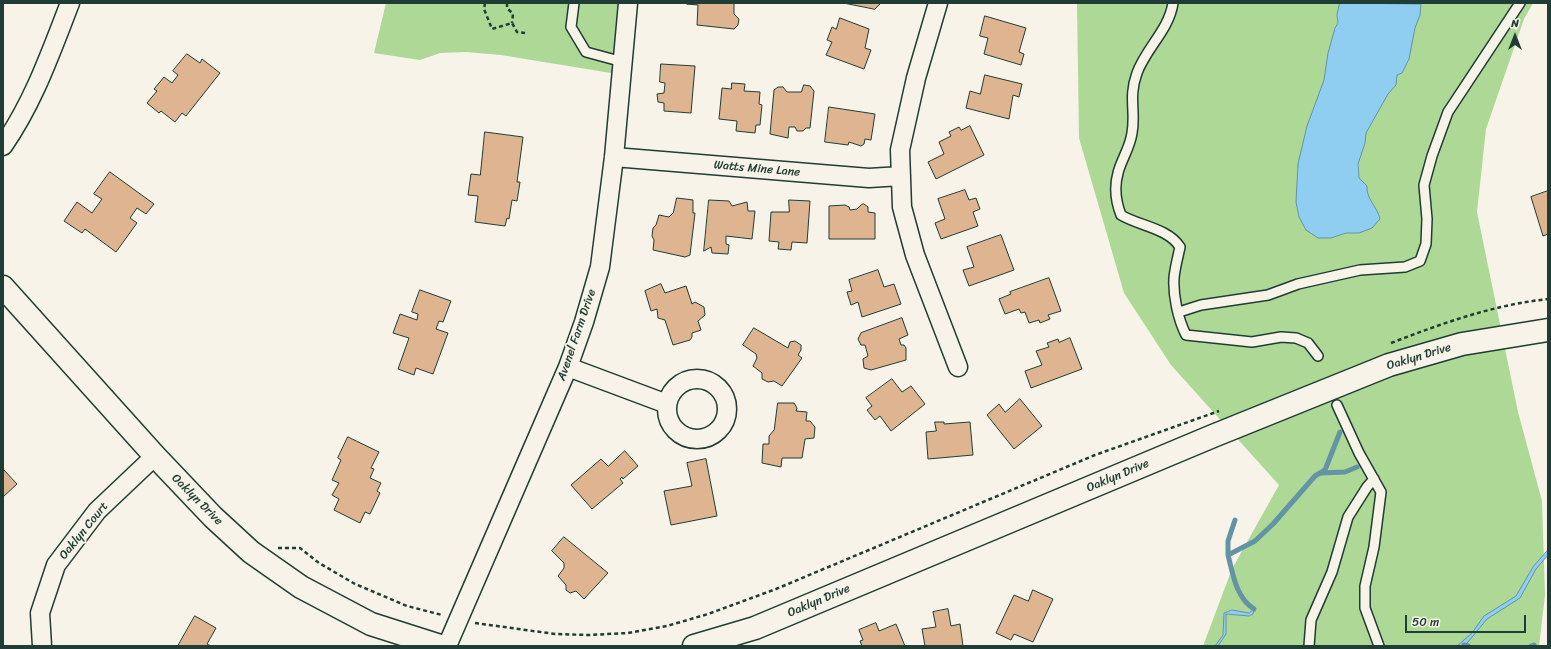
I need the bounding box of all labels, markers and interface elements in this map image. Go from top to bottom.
text: N [1511,14,1519,33]
north arrow [1495,16,1535,56]
street label: Watts Mine Lane [713,158,801,180]
street label: Avenel Farm Drive [555,287,599,383]
street label: Oaklyn Drive [1385,340,1453,374]
street label: Oaklyn Drive [1085,456,1151,496]
street label: Oaklyn Drive [168,471,226,529]
street label: Oaklyn Court [57,499,111,563]
street label: Oaklyn Drive [786,581,852,621]
scale bar [1407,607,1528,633]
text: 50 m [1412,611,1439,633]

